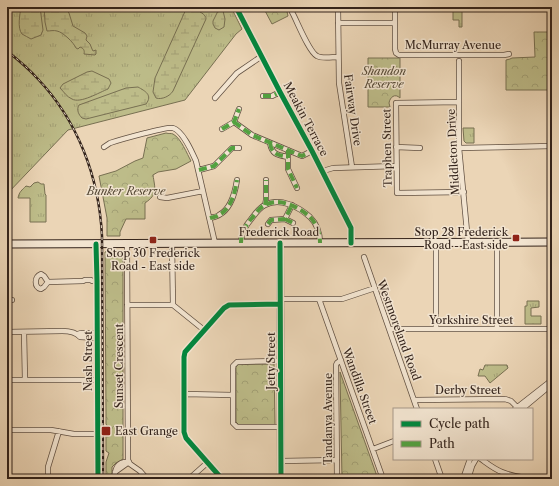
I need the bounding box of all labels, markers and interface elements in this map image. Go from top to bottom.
street label: McMurray Avenue [405,38,501,52]
park label: Shandon Reserve [361,64,406,91]
street label: Fairway Drive [341,73,365,147]
street label: Meakin Terrace [280,79,332,159]
street label: Traphen Street [379,108,395,188]
street label: Middleton Drive [444,109,462,195]
park label: Bunker Reserve [86,184,166,198]
street label: Frederick Road [239,225,320,239]
place label: Stop 28 Frederick Road - East side [415,225,509,252]
marker: Stop 28 Frederick Road - East side [511,233,521,243]
marker: Stop 30 Frederick Road - East side [148,235,158,245]
place label: Stop 30 Frederick Road - East side [106,246,200,273]
street label: Westmoreland Road [374,277,424,383]
street label: Yorkshire Street [428,313,513,327]
street label: Sunset Crescent [112,324,126,408]
street label: Nash Street [81,331,95,391]
street label: Jetty Street [264,332,278,392]
street label: Wandilla Street [339,345,380,426]
street label: Tandanya Avenue [321,373,335,465]
street label: Derby Street [435,383,501,397]
legend [393,408,533,460]
text: Cycle path [429,416,490,431]
place label: East Grange [115,424,178,438]
marker: East Grange [100,425,112,437]
text: Path [429,436,455,451]

